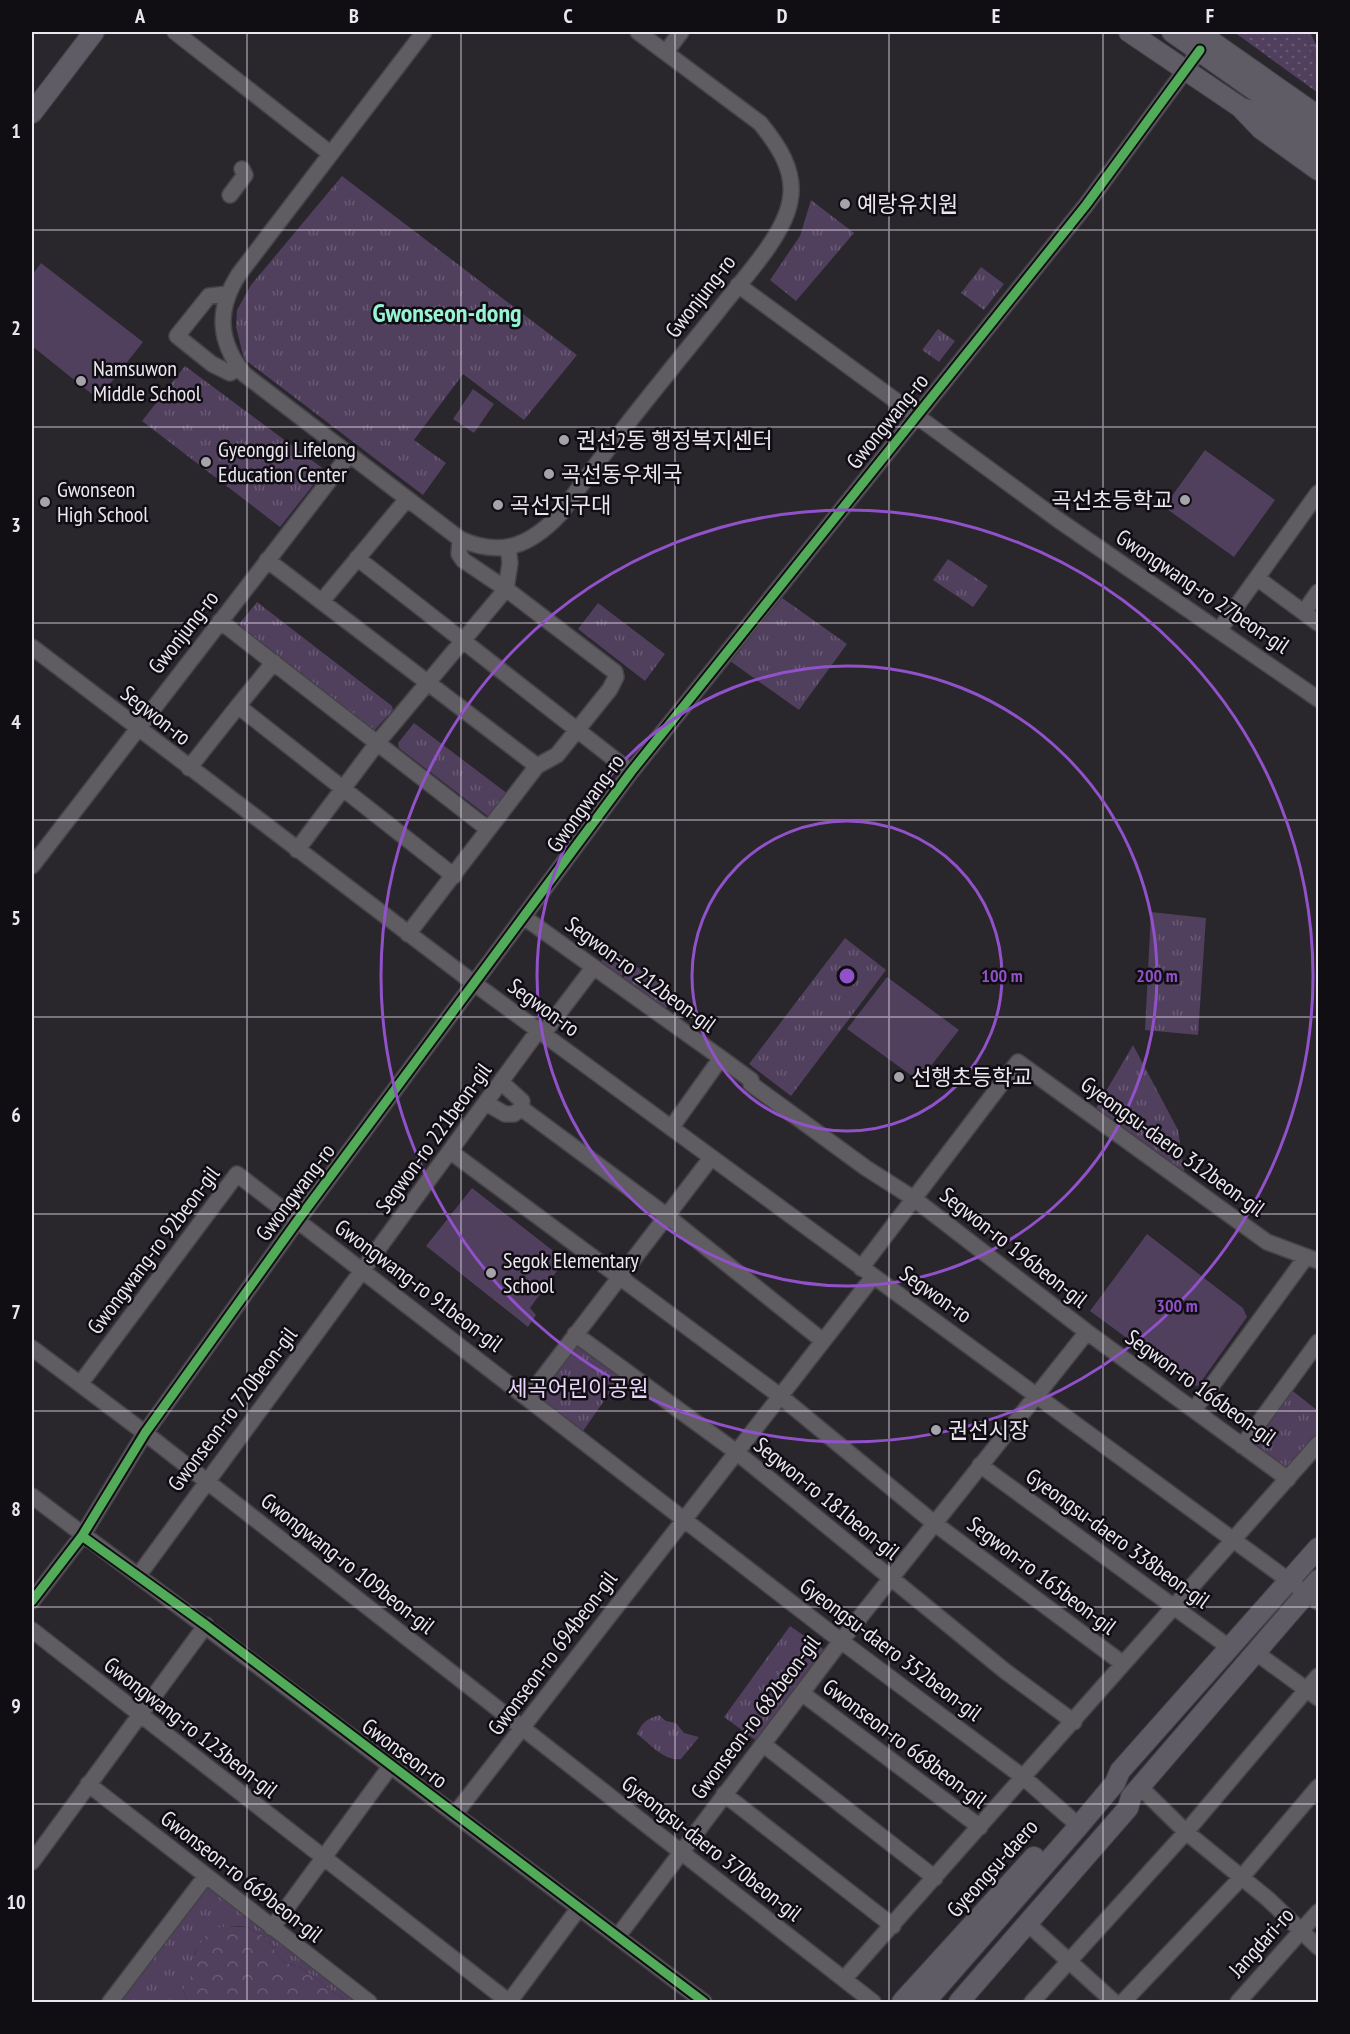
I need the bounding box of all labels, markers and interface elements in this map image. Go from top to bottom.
text: A [134,3,146,29]
text: B [349,3,359,29]
text: C [563,3,573,29]
text: D [777,3,788,29]
text: E [992,3,1000,29]
text: F [1206,3,1214,29]
text: 1 [11,118,21,144]
place label: 예랑유치원 [857,190,958,218]
marker: 예랑유치원 [838,197,852,211]
street label: Gwonjung-ro [659,249,741,343]
district label: Gwonseon-dong [372,296,522,329]
text: 2 [11,315,21,341]
place label: Namsuwon Middle School [93,354,202,407]
street label: Gwongwang-ro [840,367,934,475]
marker: Namsuwon Middle School [74,374,88,388]
place label: 권선2동 행정복지센터 [576,426,773,454]
marker: 권선2동 행정복지센터 [557,433,571,447]
place label: Gyeonggi Lifelong Education Center [218,435,356,488]
marker: Gyeonggi Lifelong Education Center [199,455,213,469]
place label: 곡선동우체국 [561,460,682,488]
marker: 곡선동우체국 [542,467,556,481]
place label: Gwonseon High School [57,475,149,528]
place label: 곡선초등학교 [1052,486,1173,514]
place label: 곡선지구대 [510,491,611,519]
marker: 곡선초등학교 [1178,493,1192,507]
marker: Gwonseon High School [38,495,52,509]
marker: 곡선지구대 [491,498,505,512]
text: 3 [11,512,21,538]
street label: Gwongwang-ro 27beon-gil [1111,523,1296,660]
street label: Gwonjung-ro [142,585,224,679]
street label: Segwon-ro [115,679,197,751]
text: 4 [11,709,21,735]
street label: Gwongwang-ro [540,748,630,858]
text: 5 [11,905,21,931]
street label: Segwon-ro 212beon-gil [560,910,723,1039]
text: 100 m [981,964,1023,987]
text: 200 m [1136,964,1178,987]
centre of rings [837,966,857,986]
street label: Segwon-ro [503,972,585,1042]
street label: Segwon-ro 221beon-gil [369,1056,498,1219]
place label: 선행초등학교 [911,1063,1032,1091]
marker: 선행초등학교 [892,1070,906,1084]
street label: Gyeongsu-daero 312beon-gil [1075,1070,1271,1223]
text: 6 [11,1102,21,1128]
street label: Gwongwang-ro [249,1138,341,1246]
street label: Gwongwang-ro 92beon-gil [81,1160,226,1340]
street label: Segwon-ro 196beon-gil [935,1181,1093,1313]
street label: Gwongwang-ro 91beon-gil [329,1213,509,1358]
place label: Segok Elementary School [503,1246,640,1299]
street label: Segwon-ro [895,1260,977,1328]
marker: Segok Elementary School [484,1266,498,1280]
text: 300 m [1156,1294,1198,1317]
text: 7 [11,1299,21,1325]
street label: Gwonseon-ro 720beon-gil [161,1321,303,1496]
street label: Segwon-ro 166beon-gil [1120,1323,1283,1452]
park label: 세곡어린이공원 [507,1374,649,1402]
place label: 권선시장 [948,1416,1029,1444]
marker: 권선시장 [929,1423,943,1437]
street label: Segwon-ro 181beon-gil [748,1431,906,1566]
street label: Gyeongsu-daero 338beon-gil [1020,1462,1216,1615]
street label: Gwongwang-ro 109beon-gil [255,1486,441,1640]
text: 8 [11,1496,21,1522]
street label: Segwon-ro 165beon-gil [962,1510,1123,1641]
street label: Gwonseon-ro 694beon-gil [481,1565,623,1740]
street label: Gyeongsu-daero 352beon-gil [794,1571,988,1727]
street label: Gwonseon-ro 682beon-gil [684,1629,826,1804]
street label: Gwongwang-ro 123beon-gil [98,1650,284,1804]
street label: Gwonseon-ro 668beon-gil [818,1672,993,1814]
text: 9 [11,1693,21,1719]
street label: Gwonseon-ro [357,1712,453,1794]
street label: Gyeongsu-daero 370beon-gil [616,1769,808,1928]
street label: Gwonseon-ro 669beon-gil [155,1804,329,1949]
street label: Gyeongsu-daero [940,1813,1044,1923]
text: 10 [6,1889,26,1915]
street label: Jangdari-ro [1222,1901,1300,1983]

